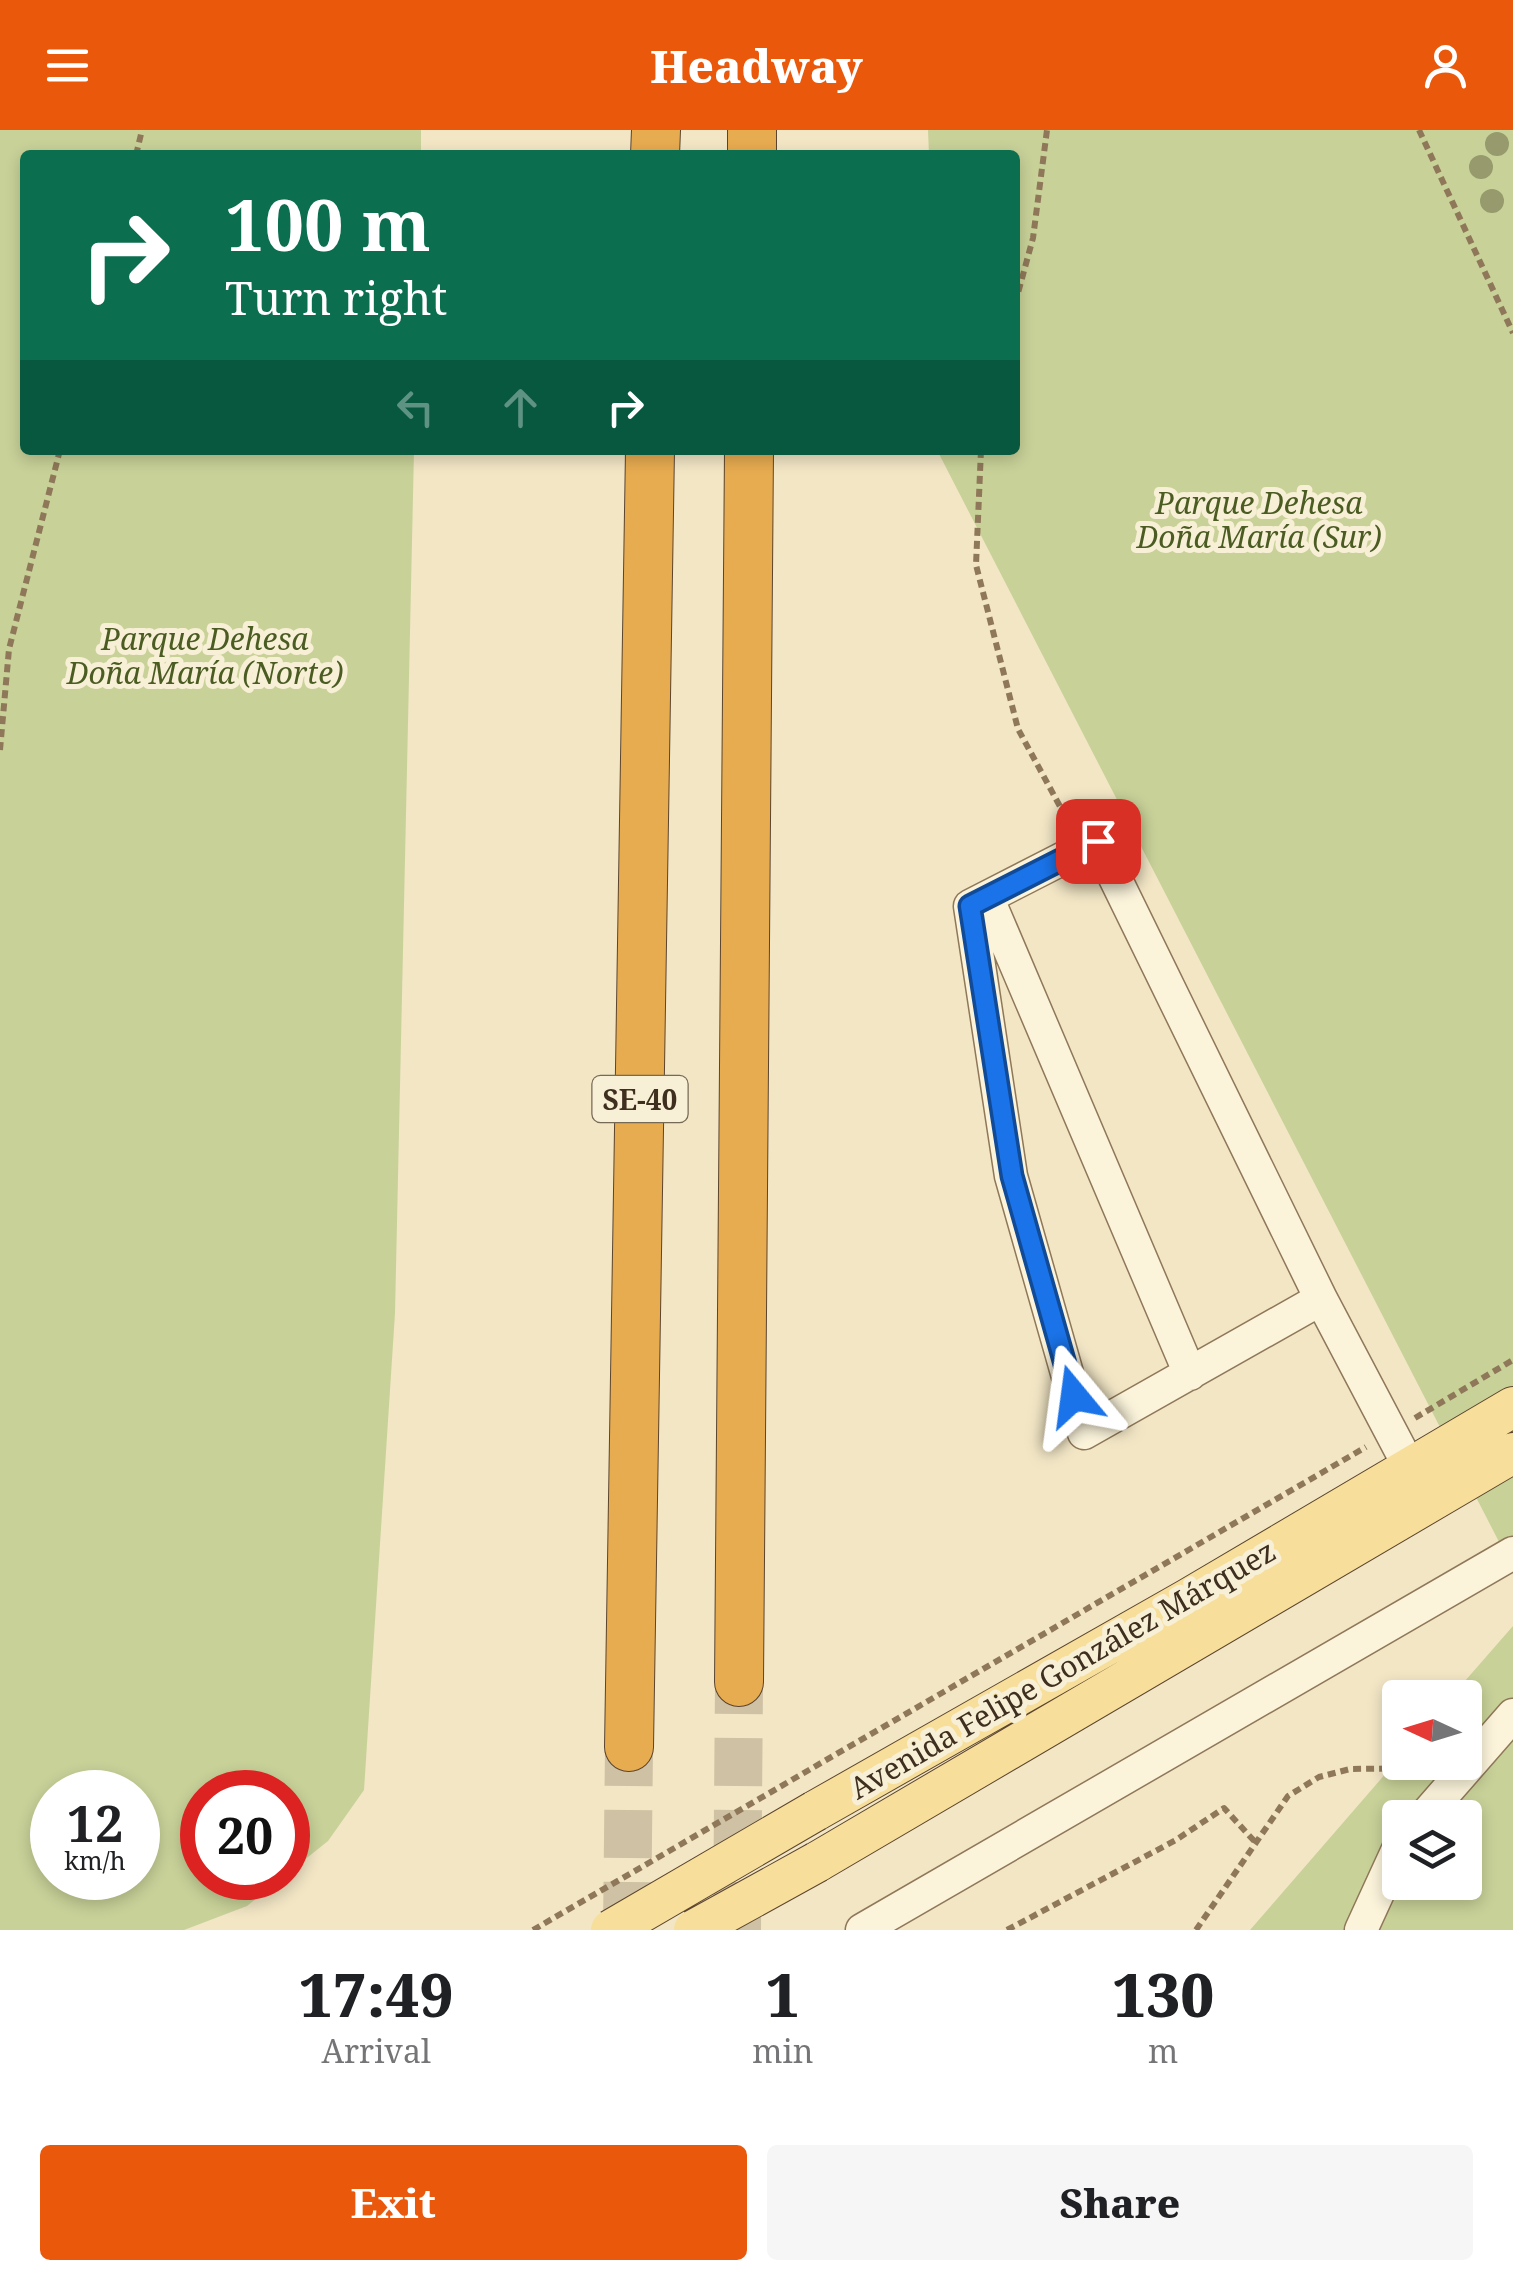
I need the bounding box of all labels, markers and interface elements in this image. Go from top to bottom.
text: Headway [650,35,863,96]
icon: menu [40,38,95,93]
icon: person [1418,38,1473,93]
text: 100 m [225,176,431,272]
icon: right [60,190,190,320]
text: Turn right [225,267,447,328]
icon: left [388,380,443,435]
icon: ahead [493,380,548,435]
icon: right [598,380,653,435]
park label: Parque Dehesa Doña María (Sur) [1135,482,1382,557]
park label: Parque Dehesa Doña María (Norte) [66,618,343,693]
pin [1056,799,1141,884]
icon: arrive [1071,814,1126,869]
road number: SE-40 [592,1076,688,1122]
position arrow [1022,1344,1126,1448]
street label: Avenida Felipe González Márquez [842,1530,1282,1808]
north arrow [1382,1680,1482,1780]
map controls [1382,1680,1482,1900]
speed limit sign: 20 [180,1770,310,1900]
text: 12 [67,1789,123,1857]
button: layers [1382,1800,1482,1900]
text: km/h [64,1843,126,1877]
text: 17:49 [299,1953,454,2035]
text: 1 [766,1953,800,2035]
text: 130 [1112,1953,1214,2035]
text: Arrival [321,2029,431,2072]
text: min [752,2029,813,2072]
text: m [1148,2029,1178,2072]
button: Exit [40,2145,747,2260]
button: Share [767,2145,1473,2260]

